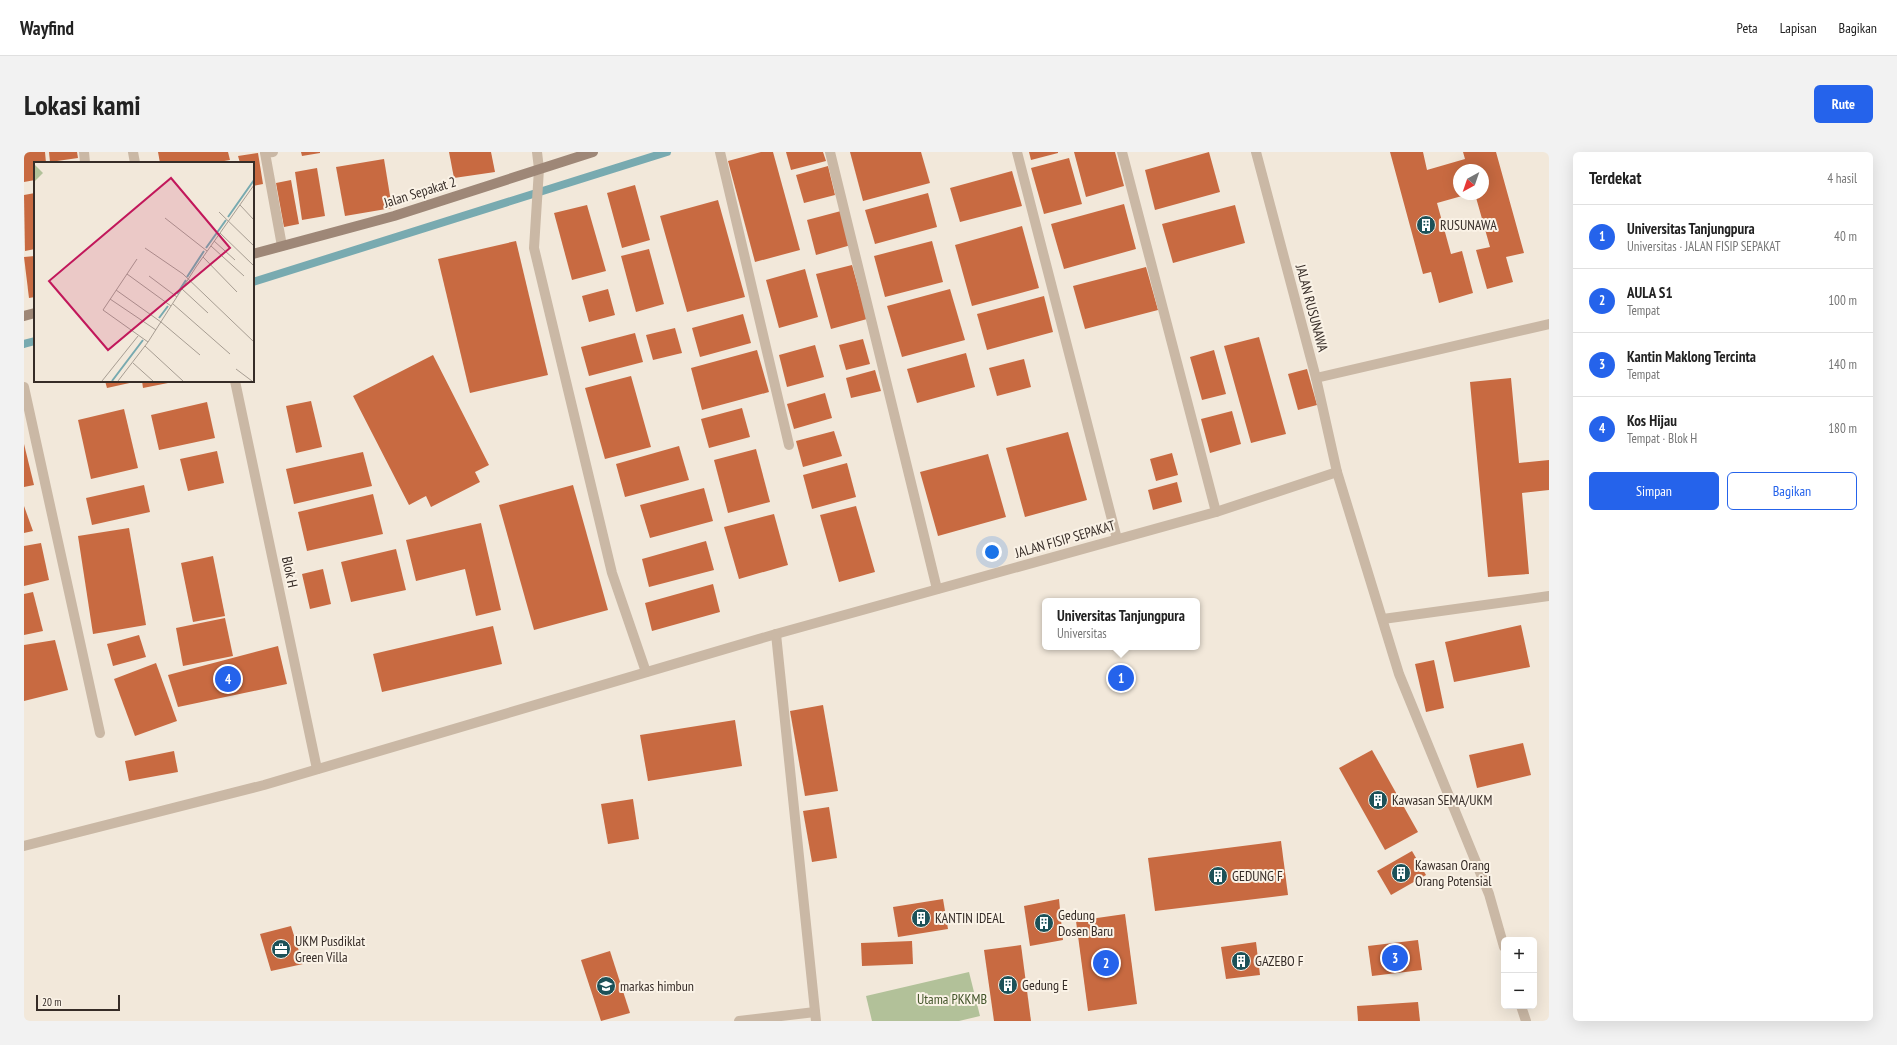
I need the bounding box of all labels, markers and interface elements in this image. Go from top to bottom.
text: Wayfind [20,16,74,40]
text: Peta [1737,19,1758,37]
text: Lapisan [1780,19,1817,37]
text: Bagikan [1839,19,1877,37]
button: Rute [1814,85,1873,123]
text: Lokasi kami [24,86,141,123]
inset map [34,162,254,382]
north arrow [1453,164,1489,200]
text: Terdekat [1589,167,1641,189]
text: 4 hasil [1827,170,1857,187]
street label: Jalan Sepakat 2 [381,172,458,212]
building icon: RUSUNAWA [1415,214,1437,236]
place label: RUSUNAWA [1440,216,1497,234]
text: Universitas Tanjungpura [1627,219,1755,238]
text: 1 [1599,228,1605,245]
text: 40 m [1834,228,1857,245]
text: Universitas · JALAN FISIP SEPAKAT [1627,238,1781,255]
street label: JALAN RUSUNAWA [1291,261,1332,354]
text: AULA S1 [1627,283,1673,302]
text: 2 [1599,292,1605,309]
text: 100 m [1828,292,1857,309]
text: Tempat [1627,302,1660,319]
text: Kantin Maklong Tercinta [1627,347,1756,366]
text: 3 [1599,356,1605,373]
text: 140 m [1828,356,1857,373]
text: Tempat [1627,366,1660,383]
text: Kos Hijau [1627,411,1677,430]
text: 4 [1599,420,1605,437]
text: 180 m [1828,420,1857,437]
text: Tempat · Blok H [1627,430,1697,447]
button: Simpan [1589,472,1719,510]
button: Bagikan [1727,472,1857,510]
street label: JALAN FISIP SEPAKAT [1012,516,1118,562]
your location [982,542,1002,562]
street label: Blok H [278,555,302,589]
popup [1042,598,1200,650]
text: Universitas Tanjungpura [1057,606,1185,625]
text: Universitas [1057,625,1107,642]
pin: 1 [1108,663,1134,693]
pin: 4 [215,664,241,694]
building icon: Kawasan SEMA/UKM [1367,789,1389,811]
place label: Kawasan SEMA/UKM [1392,791,1492,809]
place label: Kawasan Orang Orang Potensial [1415,856,1492,890]
building icon: Kawasan Orang Orang Potensial [1390,862,1412,884]
building icon: GEDUNG F [1207,865,1229,887]
place label: GEDUNG F [1232,867,1283,885]
place label: Gedung Dosen Baru [1058,906,1113,940]
building icon: KANTIN IDEAL [910,907,932,929]
place label: KANTIN IDEAL [935,909,1005,927]
building icon: Gedung Dosen Baru [1033,912,1055,934]
place label: UKM Pusdiklat Green Villa [295,932,365,966]
map controls [1501,937,1537,1009]
button: + [1501,937,1537,973]
office icon: UKM Pusdiklat Green Villa [270,938,292,960]
pin: 3 [1382,943,1408,973]
pin: 2 [1093,948,1119,978]
building icon: GAZEBO F [1230,950,1252,972]
place label: GAZEBO F [1255,952,1304,970]
button: − [1501,973,1537,1009]
building icon: Gedung E [997,974,1019,996]
school or university icon: markas himbun [595,975,617,997]
place label: Gedung E [1022,976,1068,994]
place label: markas himbun [620,977,694,995]
park label: Utama PKKMB [917,990,987,1008]
scale bar [36,993,120,1012]
text: 20 m [42,995,61,1009]

